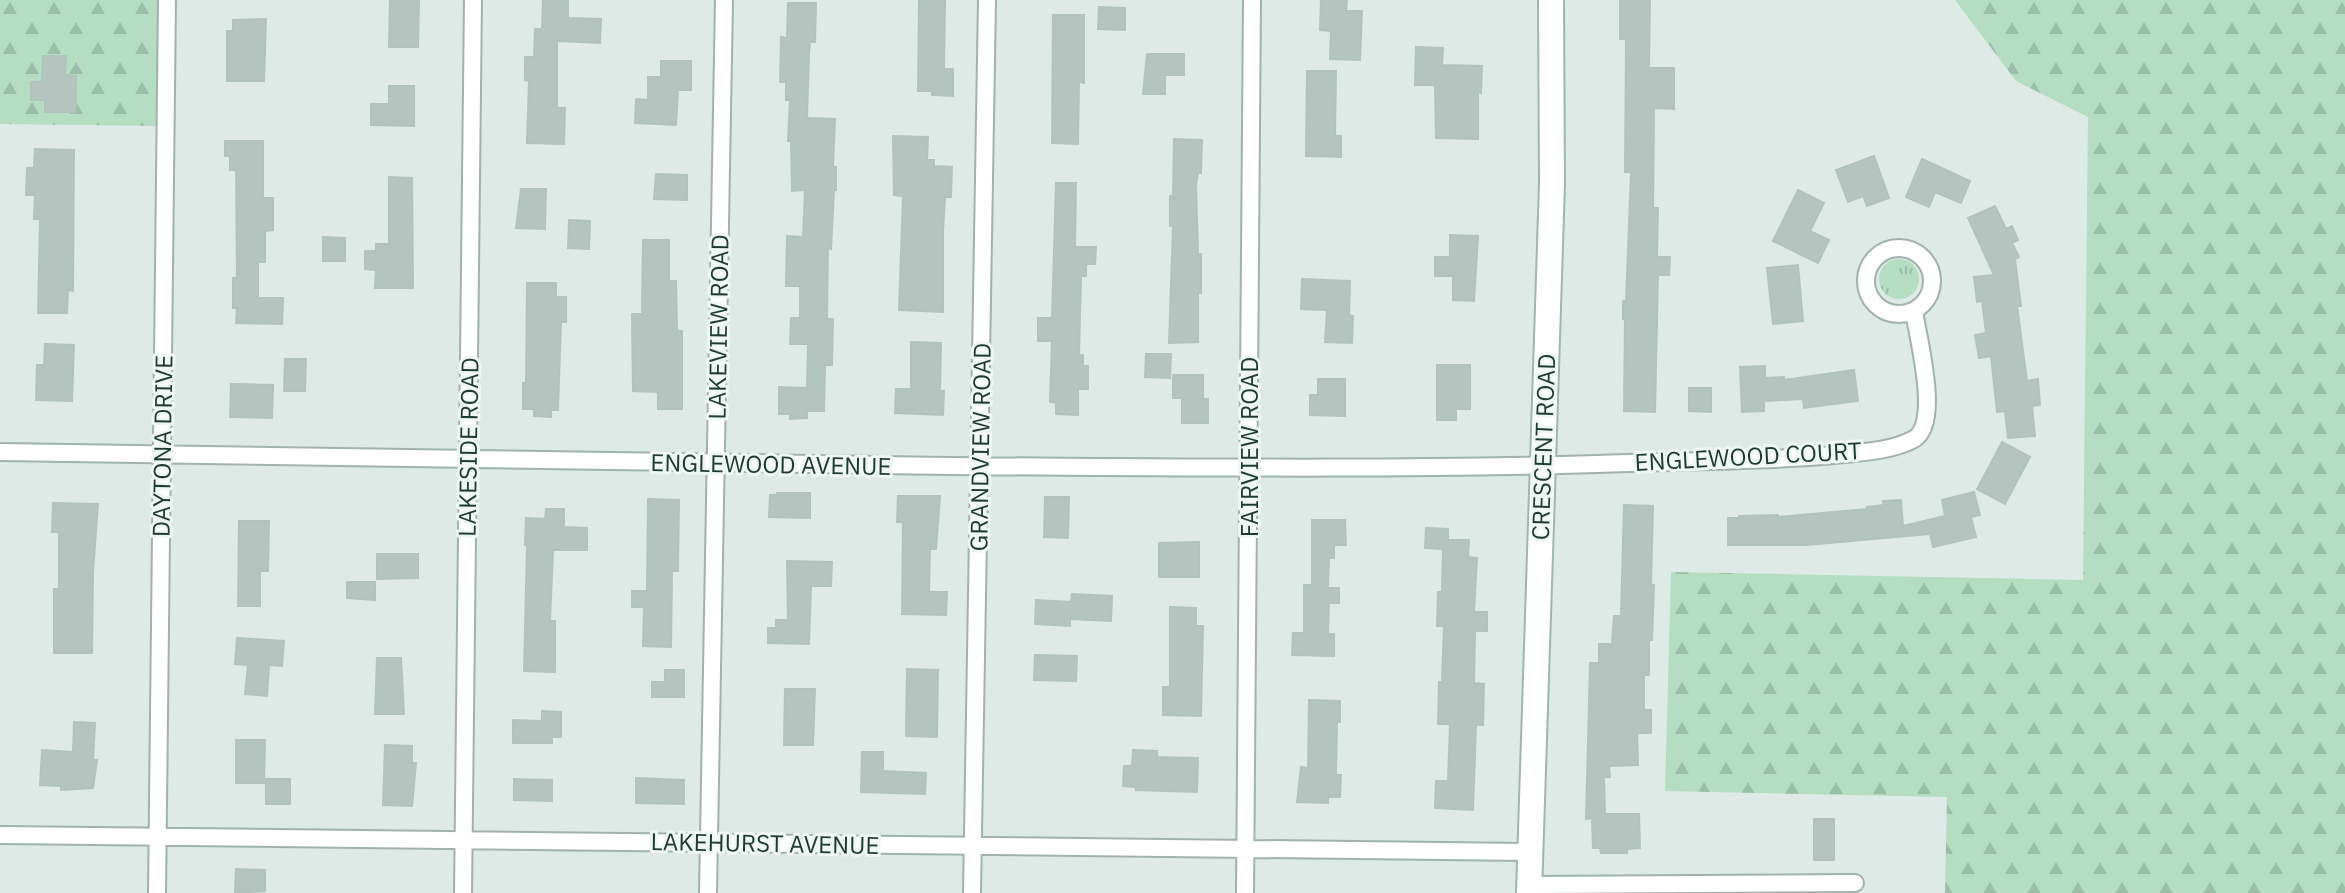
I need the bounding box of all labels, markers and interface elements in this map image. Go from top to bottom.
street label: LAKEVIEW ROAD [700,234,736,420]
street label: GRANDVIEW ROAD [962,342,998,552]
street label: CRESCENT ROAD [1524,353,1562,541]
street label: DAYTONA DRIVE [144,355,180,537]
street label: LAKESIDE ROAD [450,357,486,537]
street label: FAIRVIEW ROAD [1233,357,1265,537]
street label: ENGLEWOOD COURT [1634,434,1863,478]
street label: ENGLEWOOD AVENUE [650,446,892,482]
street label: LAKEHURST AVENUE [650,825,880,861]

